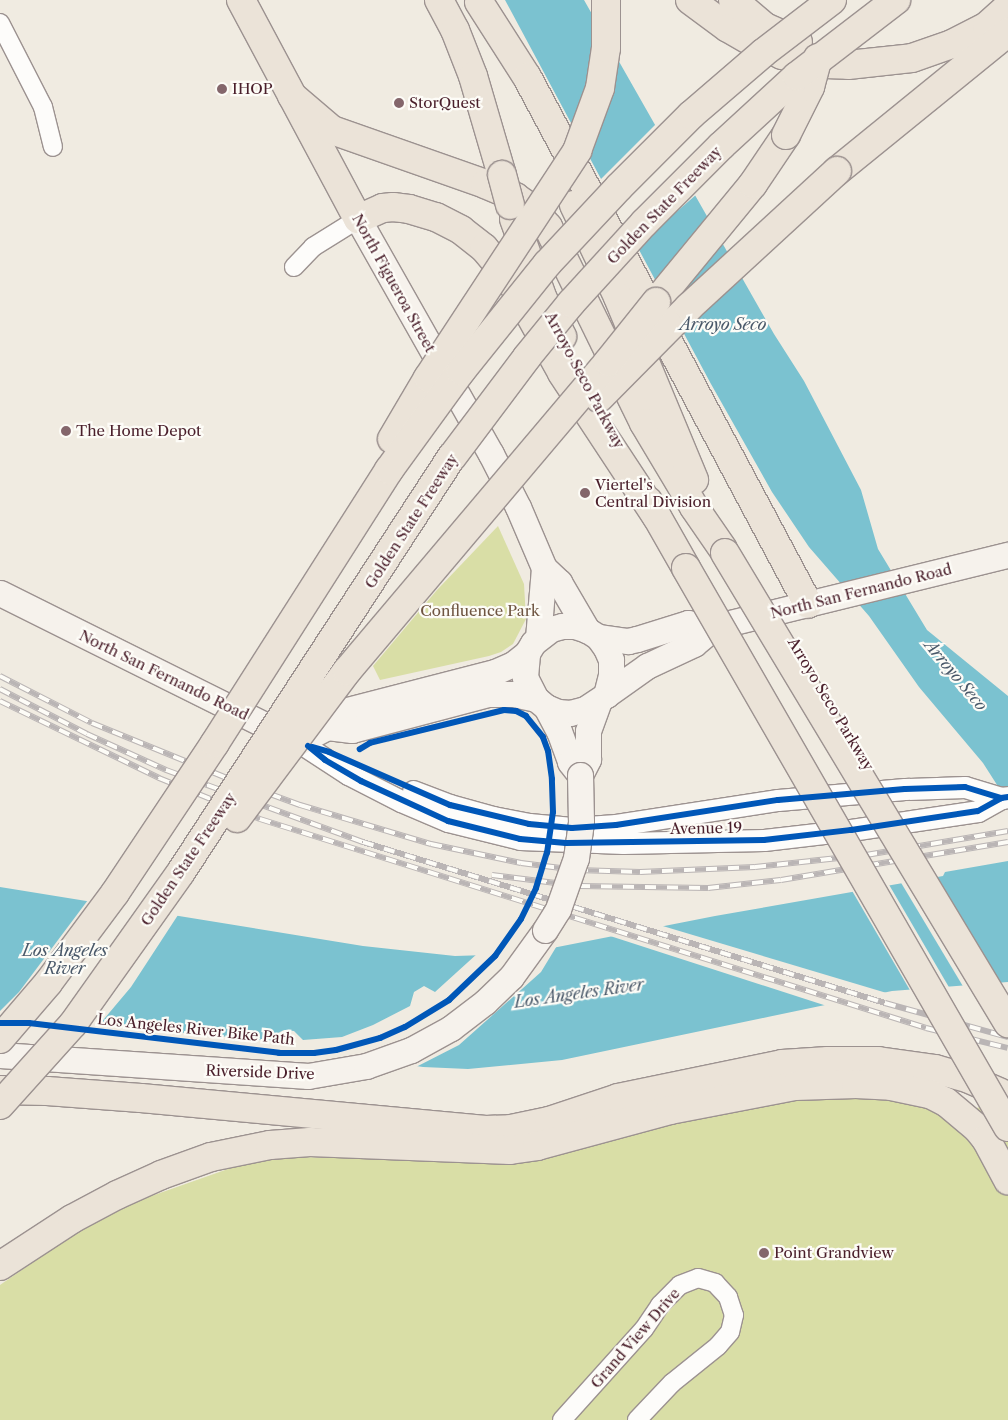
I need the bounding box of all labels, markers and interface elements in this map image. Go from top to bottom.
place label: IHOP [232,80,273,98]
marker: IHOP [216,83,228,95]
place label: StorQuest [409,94,481,112]
marker: StorQuest [393,97,405,109]
street label: Golden State Freeway [603,142,725,268]
street label: North Figueroa Street [348,211,440,355]
street label: Arroyo Seco Parkway [541,309,629,451]
water label: Arroyo Seco [680,314,766,334]
place label: The Home Depot [76,422,201,440]
marker: The Home Depot [60,425,72,437]
street label: Golden State Freeway [361,450,461,592]
place label: Viertel's Central Division [595,475,711,510]
marker: Viertel's Central Division [579,487,591,499]
street label: North San Fernando Road [768,560,954,622]
park label: Confluence Park [420,602,540,620]
street label: North San Fernando Road [76,626,252,724]
street label: Arroyo Seco Parkway [784,634,878,774]
water label: Arroyo Seco [921,636,991,714]
street label: Golden State Freeway [137,789,239,929]
street label: Avenue 19 [670,818,742,838]
water label: Los Angeles River [22,940,108,978]
water label: Los Angeles River [513,974,645,1012]
street label: Los Angeles River Bike Path [96,1010,296,1048]
street label: Riverside Drive [205,1061,315,1083]
place label: Point Grandview [774,1244,894,1262]
marker: Point Grandview [758,1247,770,1259]
street label: Grand View Drive [586,1284,684,1392]

